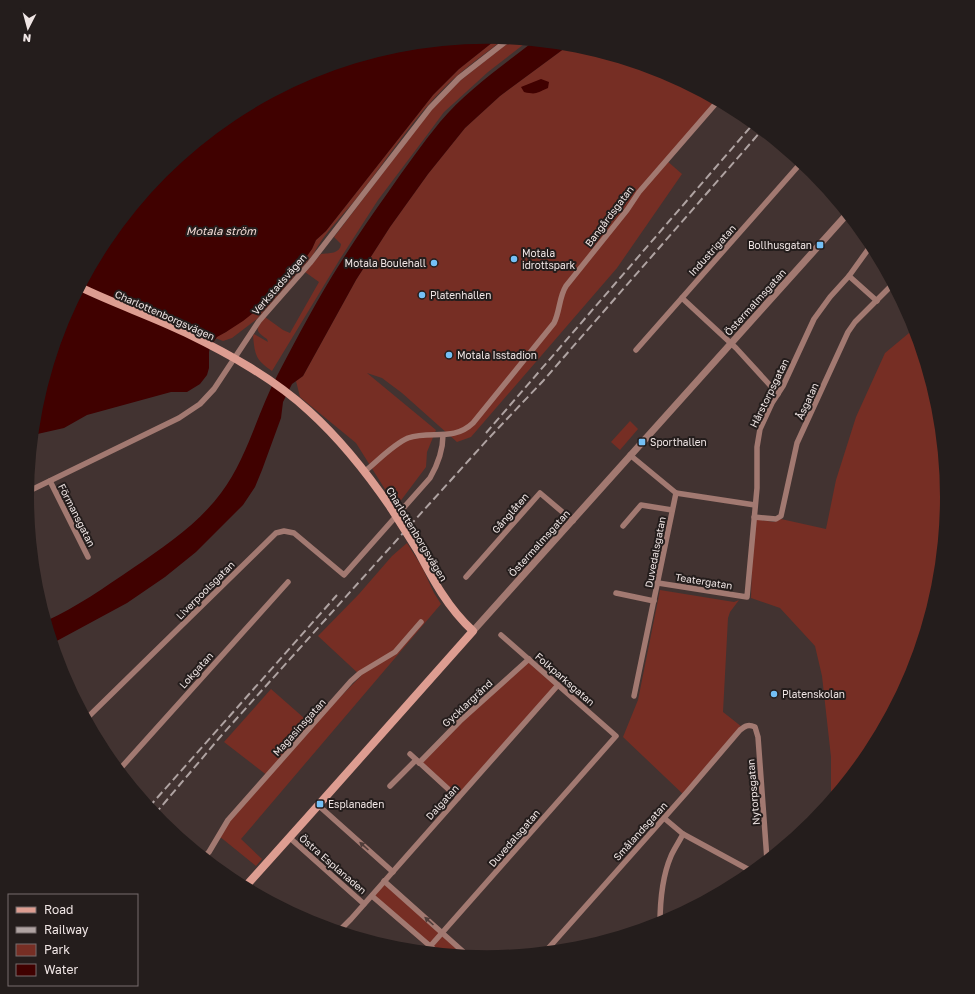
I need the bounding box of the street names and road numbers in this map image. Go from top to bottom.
street label: Bangårdsgatan [582,183,636,249]
street label: Industrigatan [686,222,738,278]
street label: Verkstadsvägen [249,251,309,317]
street label: Östermalmsgatan [721,265,788,338]
street label: Charlottenborgsvägen [113,288,217,342]
street label: Hårstorpsgatan [747,357,791,429]
street label: Åsgatan [792,380,821,421]
street label: Förmansgatan [56,481,98,549]
street label: Charlottenborgsvägen [384,485,450,583]
street label: Gånglåten [489,490,531,536]
street label: Östermalmsgatan [505,506,572,579]
street label: Duvedalsgatan [642,515,668,589]
street label: Liverpoolsgatan [173,558,237,622]
street label: Teatergatan [675,571,733,591]
street label: Lokgatan [177,649,215,691]
street label: Folkparksgatan [533,650,597,708]
street label: Gycklargränd [439,677,495,729]
street label: Magasinsgatan [270,696,328,758]
street label: Nytorpsgatan [744,758,762,826]
street label: Dalgatan [423,782,461,822]
street label: Smålandsgatan [610,799,670,863]
street label: Duvedalsgatan [486,807,542,869]
street label: Östra Esplanaden [297,831,370,896]

